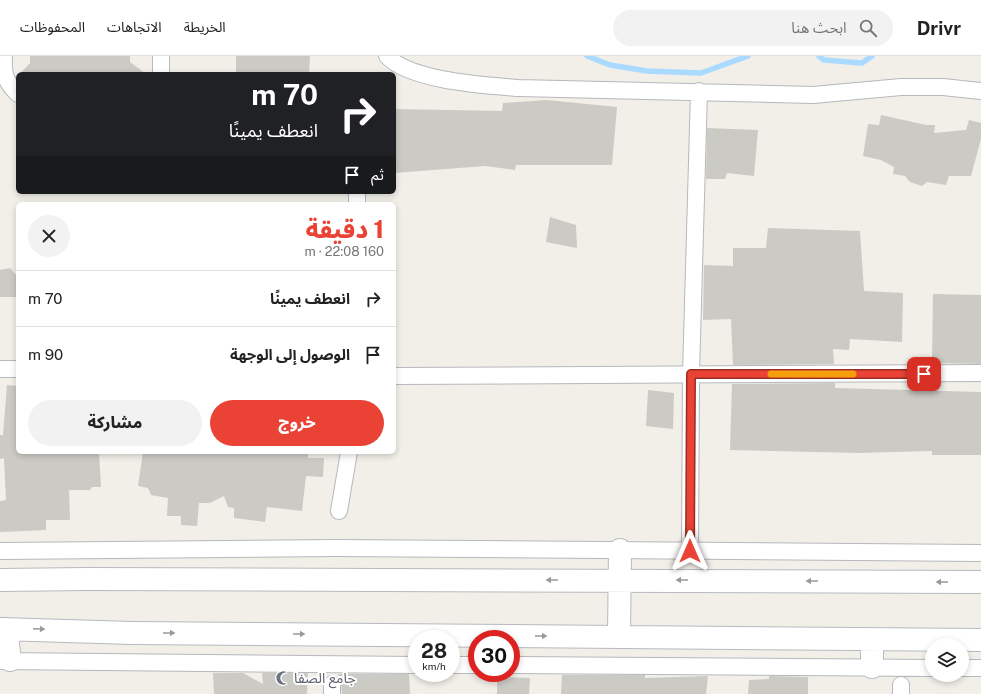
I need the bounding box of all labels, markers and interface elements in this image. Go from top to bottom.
search box [613,10,893,46]
icon: search [857,17,879,39]
text: Drivr [917,17,961,39]
text: المحفوظات [20,19,85,35]
text: الاتجاهات [107,19,162,35]
text: الخريطة [184,19,226,35]
text: ابحث هنا [791,19,847,36]
text: 70 m [251,78,318,111]
icon: right [332,88,384,140]
text: انعطف يمينًا [229,120,318,141]
icon: arrive [341,164,363,186]
text: ثم [371,166,384,183]
button: close [28,215,70,257]
text: 1 دقيقة [306,215,384,243]
text: 160 m · 22:08 [304,244,384,259]
icon: right [362,288,384,310]
text: 70 m [28,290,63,307]
text: انعطف يمينًا [270,290,350,307]
icon: arrive [362,344,384,366]
text: 90 m [28,346,63,363]
text: الوصول إلى الوجهة [230,346,350,363]
pin [907,357,941,391]
icon: arrive [913,363,935,385]
button: مشاركة [28,400,202,446]
button: خروج [210,400,384,446]
position arrow [669,530,711,572]
one-way arrow [545,577,558,583]
one-way arrow [675,577,688,583]
one-way arrow [805,578,818,584]
one-way arrow [935,579,948,585]
one-way arrow [33,626,45,633]
one-way arrow [163,630,176,636]
speed limit sign: 30 [468,630,520,682]
one-way arrow [293,631,306,637]
one-way arrow [535,633,548,639]
map controls [925,638,969,682]
button: layers [925,638,969,682]
text: 28 [421,639,447,663]
text: km/h [422,660,446,672]
mosque icon: جامع الصفا [275,670,291,686]
place label: جامع الصفا [294,670,356,689]

